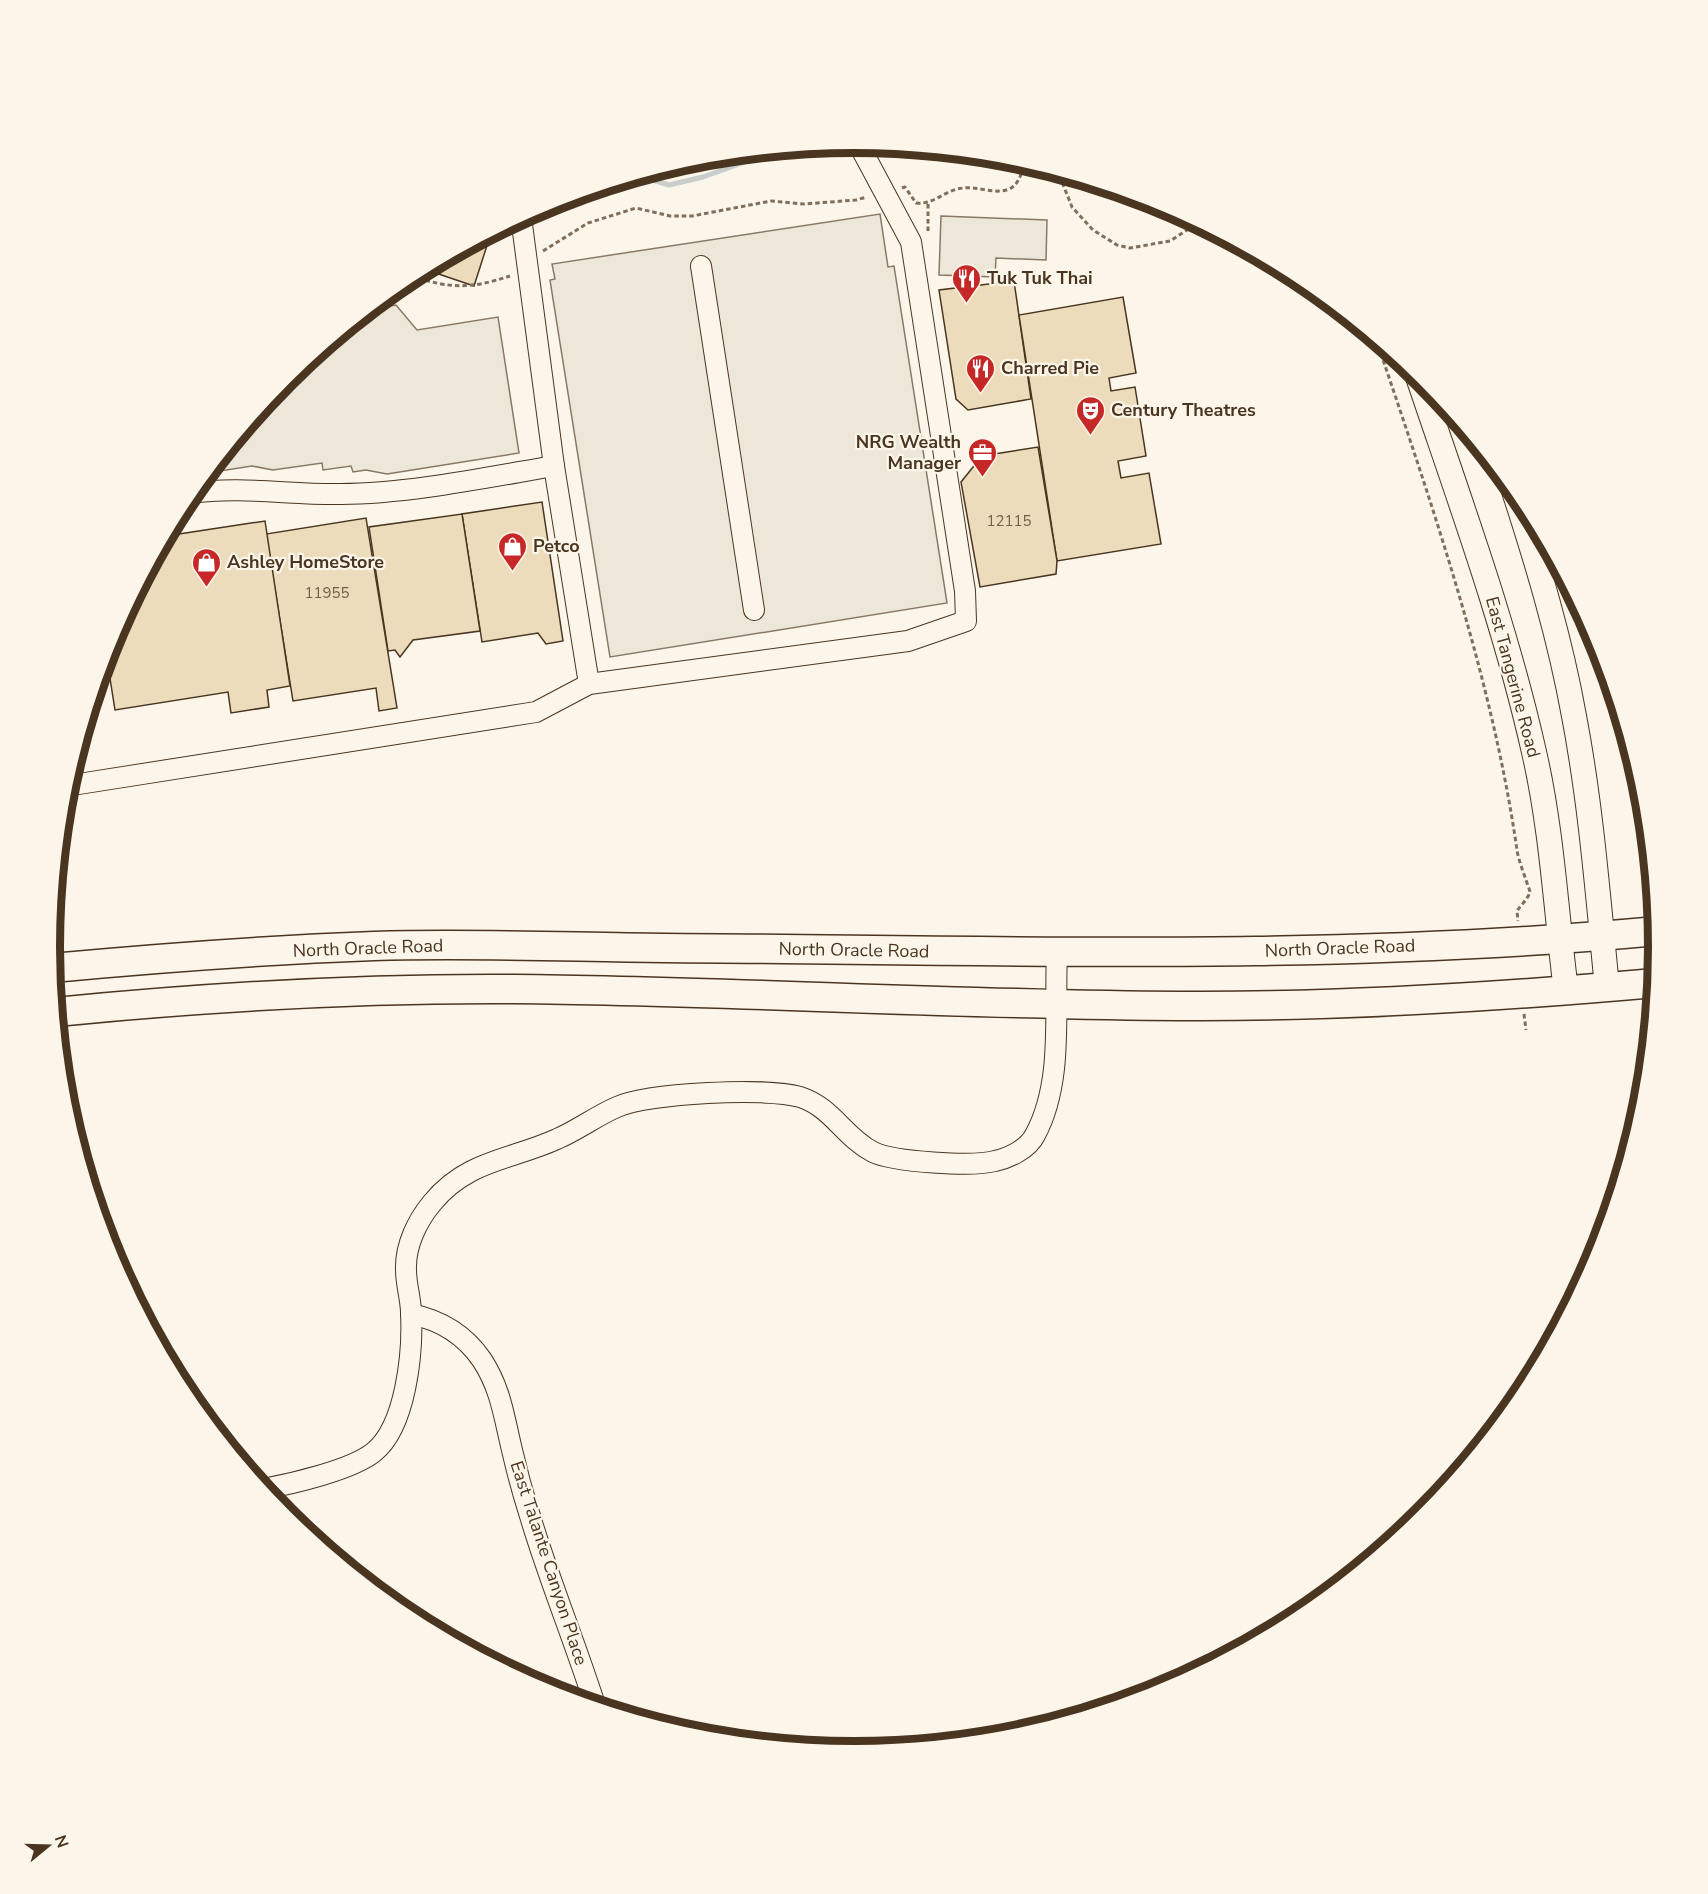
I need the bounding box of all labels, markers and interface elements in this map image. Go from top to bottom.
restaurant icon: Tuk Tuk Thai [950,262,982,304]
place label: Tuk Tuk Thai [987,266,1093,290]
restaurant icon: Charred Pie [964,352,996,394]
place label: Charred Pie [1001,356,1099,380]
theatre icon: Century Theatres [1074,394,1106,436]
place label: Century Theatres [1111,398,1256,422]
place label: NRG Wealth Manager [856,430,961,475]
office icon: NRG Wealth Manager [966,436,998,478]
house number: 12115 [986,511,1032,531]
shop icon: Petco [496,530,528,572]
place label: Petco [533,534,580,558]
shop icon: Ashley HomeStore [190,546,222,588]
place label: Ashley HomeStore [227,550,384,574]
house number: 11955 [304,583,350,603]
street label: East Tangerine Road [1480,594,1546,760]
street label: North Oracle Road [292,933,444,963]
street label: North Oracle Road [1264,933,1416,963]
street label: North Oracle Road [778,937,930,963]
street label: East Talante Canyon Place [505,1458,593,1668]
north arrow [18,1816,78,1876]
text: N [49,1832,74,1851]

